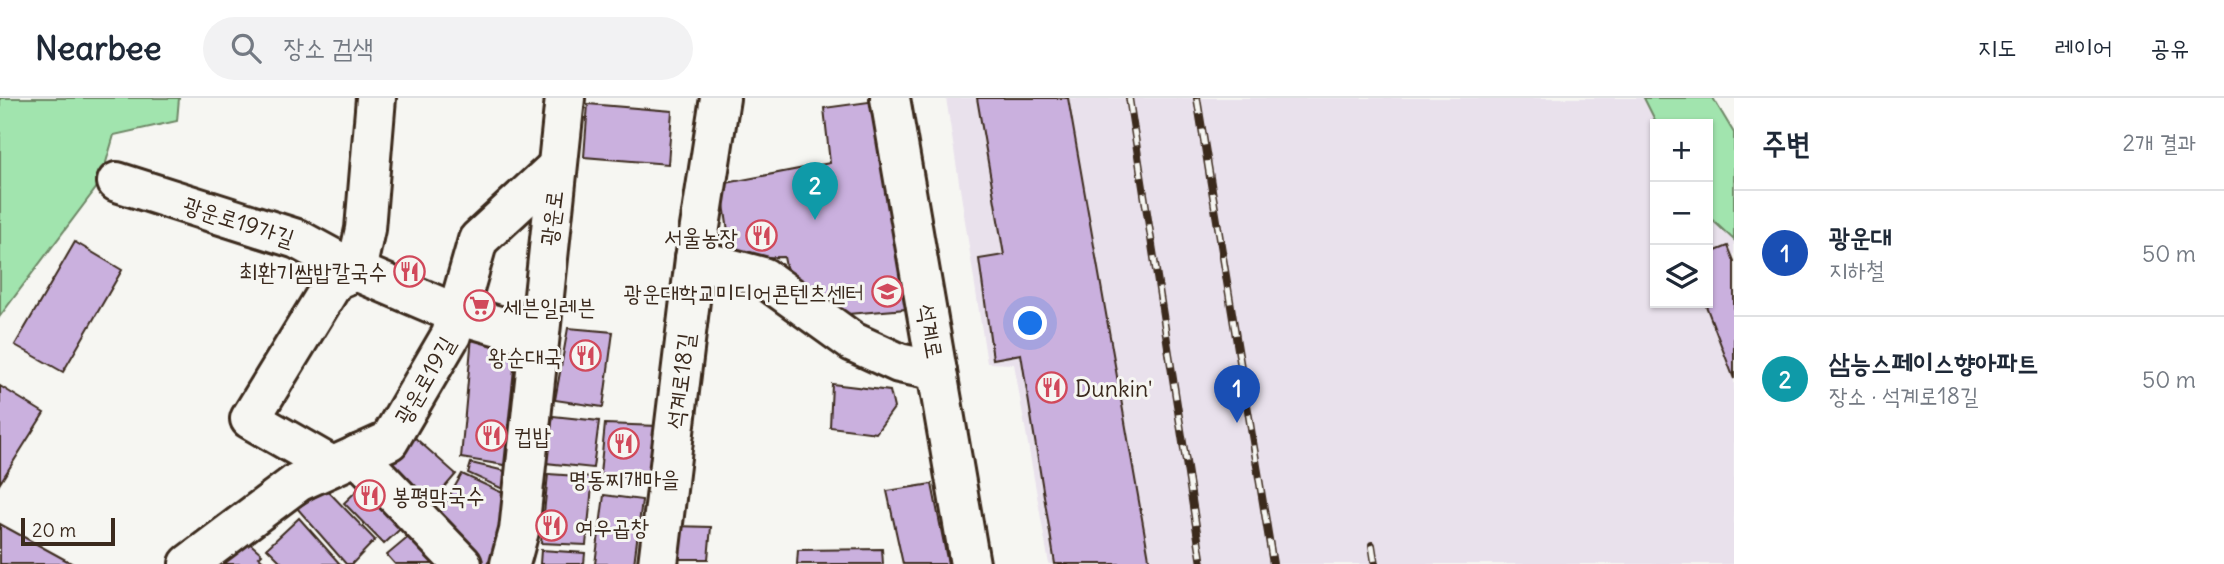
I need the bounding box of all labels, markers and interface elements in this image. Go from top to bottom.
search box [203,17,693,80]
text: Nearbee [35,27,161,69]
icon: search [227,29,265,67]
text: 장소 검색 [283,31,373,64]
text: 지도 [1978,32,2016,62]
text: 레이어 [2054,32,2112,62]
text: 공유 [2150,32,2189,62]
map controls [1650,119,1713,308]
button: + [1650,119,1713,182]
text: 주변 [1762,124,1810,162]
text: 2개 결과 [2122,128,2196,157]
pin: 2 [792,162,838,220]
button: − [1650,182,1713,245]
street label: 광운로19가길 [180,189,298,253]
street label: 광운로 [533,189,569,247]
restaurant icon: 서울농장 [744,219,778,253]
text: 광운대 [1829,220,1892,253]
place label: 서울농장 [664,222,738,251]
text: 1 [1780,239,1790,268]
text: 50 m [2142,239,2196,268]
button: layers [1650,245,1713,308]
restaurant icon: 최환기쌈밥칼국수 [393,254,427,288]
text: 지하철 [1829,255,1885,284]
place label: 최환기쌈밥칼국수 [239,257,387,286]
school or university icon: 광운대학교미디어콘텐츠센터 [870,275,904,309]
place label: 광운대학교미디어콘텐츠센터 [623,278,864,307]
supermarket icon: 세븐일레븐 [463,289,497,323]
place label: 세븐일레븐 [503,292,596,321]
street label: 석계로 [912,301,950,361]
your location [1013,306,1047,340]
street label: 광운로19길 [387,331,461,429]
street label: 석계로18길 [660,331,700,431]
restaurant icon: 왕순대국 [568,339,602,373]
place label: 왕순대국 [488,342,562,371]
text: 삼능스페이스향아파트 [1829,346,2038,379]
pin: 1 [1214,365,1260,423]
text: 2 [1779,365,1791,394]
text: 50 m [2142,365,2196,394]
restaurant icon: Dunkin' [1035,371,1069,405]
place label: Dunkin' [1075,374,1152,403]
text: 장소 · 석계로18길 [1829,381,1978,410]
restaurant icon: 컵밥 [474,418,508,452]
place label: 컵밥 [514,421,552,450]
restaurant icon: 명동찌개마을 [607,427,641,461]
place label: 명동찌개마을 [568,464,680,493]
restaurant icon: 봉평막국수 [352,478,386,512]
place label: 봉평막국수 [392,481,485,510]
restaurant icon: 여우곱창 [535,509,569,543]
place label: 여우곱창 [575,512,650,541]
scale bar [21,515,116,547]
text: 20 m [32,518,76,542]

